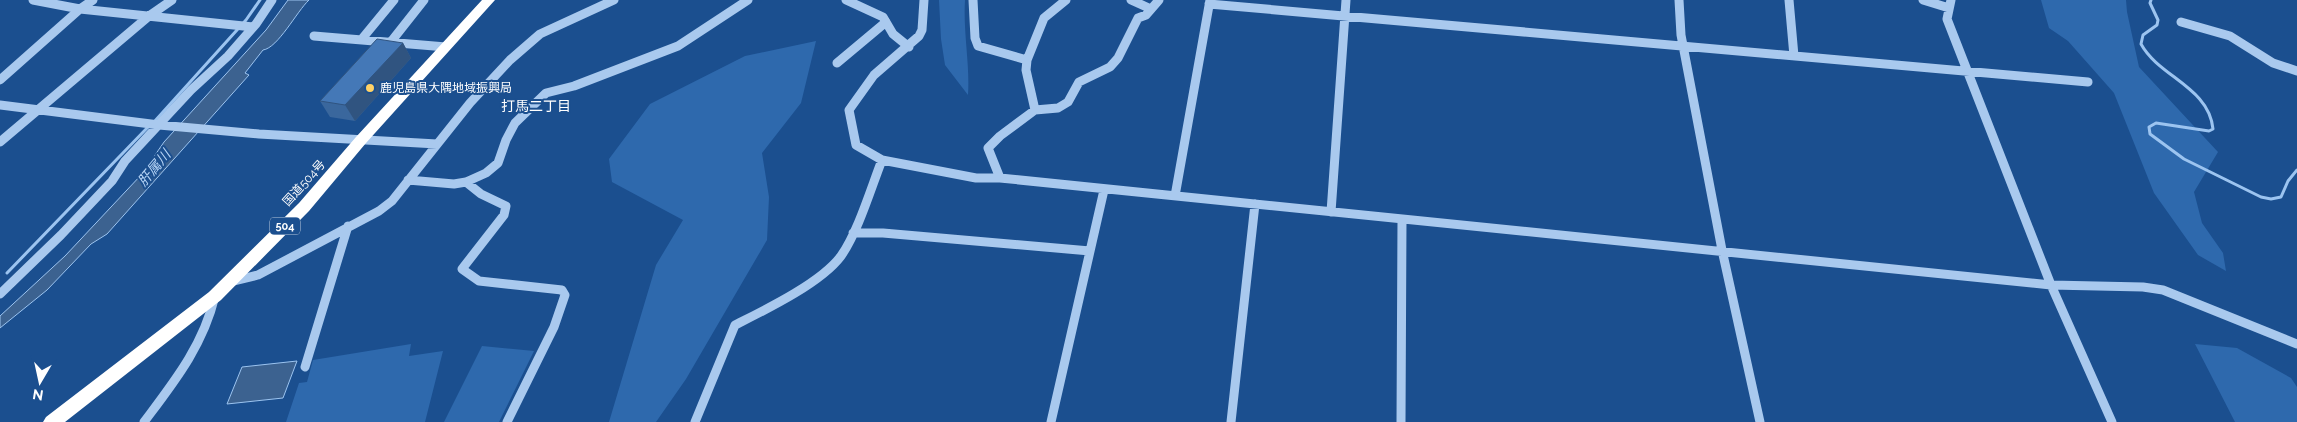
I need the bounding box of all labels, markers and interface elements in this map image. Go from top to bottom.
place label: 鹿児島県大隅地域振興局 [380,81,512,95]
marker: 鹿児島県大隅地域振興局 [364,82,376,94]
district label: 打馬二丁目 [501,98,571,114]
water label: 肝属川 [134,145,175,189]
street label: 国道504号 [280,157,328,209]
road number: 504 [270,218,300,235]
north arrow [15,357,65,407]
text: N [31,386,44,404]

